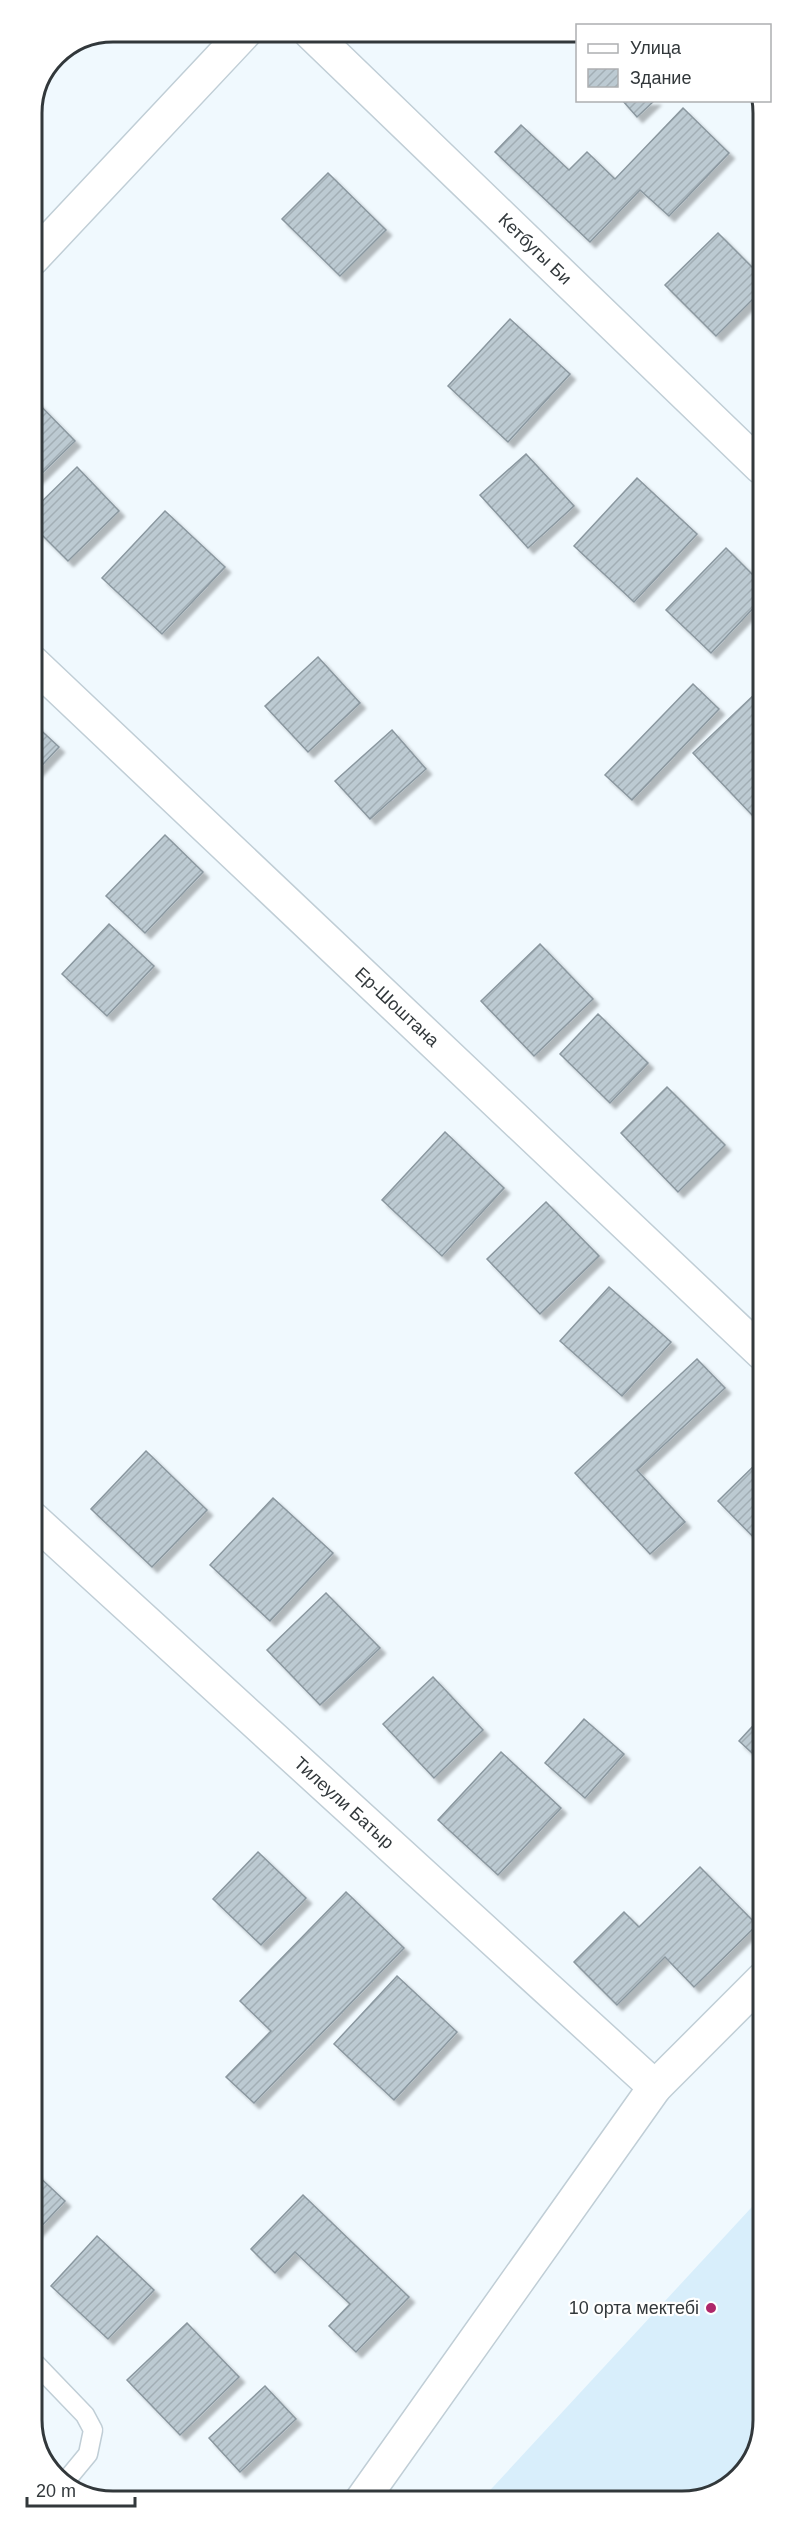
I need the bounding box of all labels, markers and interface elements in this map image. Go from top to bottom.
legend [576,24,771,102]
text: Улица [630,38,682,58]
text: Здание [630,68,691,88]
street label: Кетбугы Би [494,209,576,289]
street label: Ер-Шоштана [351,963,444,1051]
street label: Тилеули Батыр [290,1753,398,1853]
place label: 10 орта мектебі [569,2298,699,2318]
marker: 10 орта мектебі [704,2301,718,2315]
scale bar [27,2470,135,2508]
text: 20 m [36,2481,76,2501]

